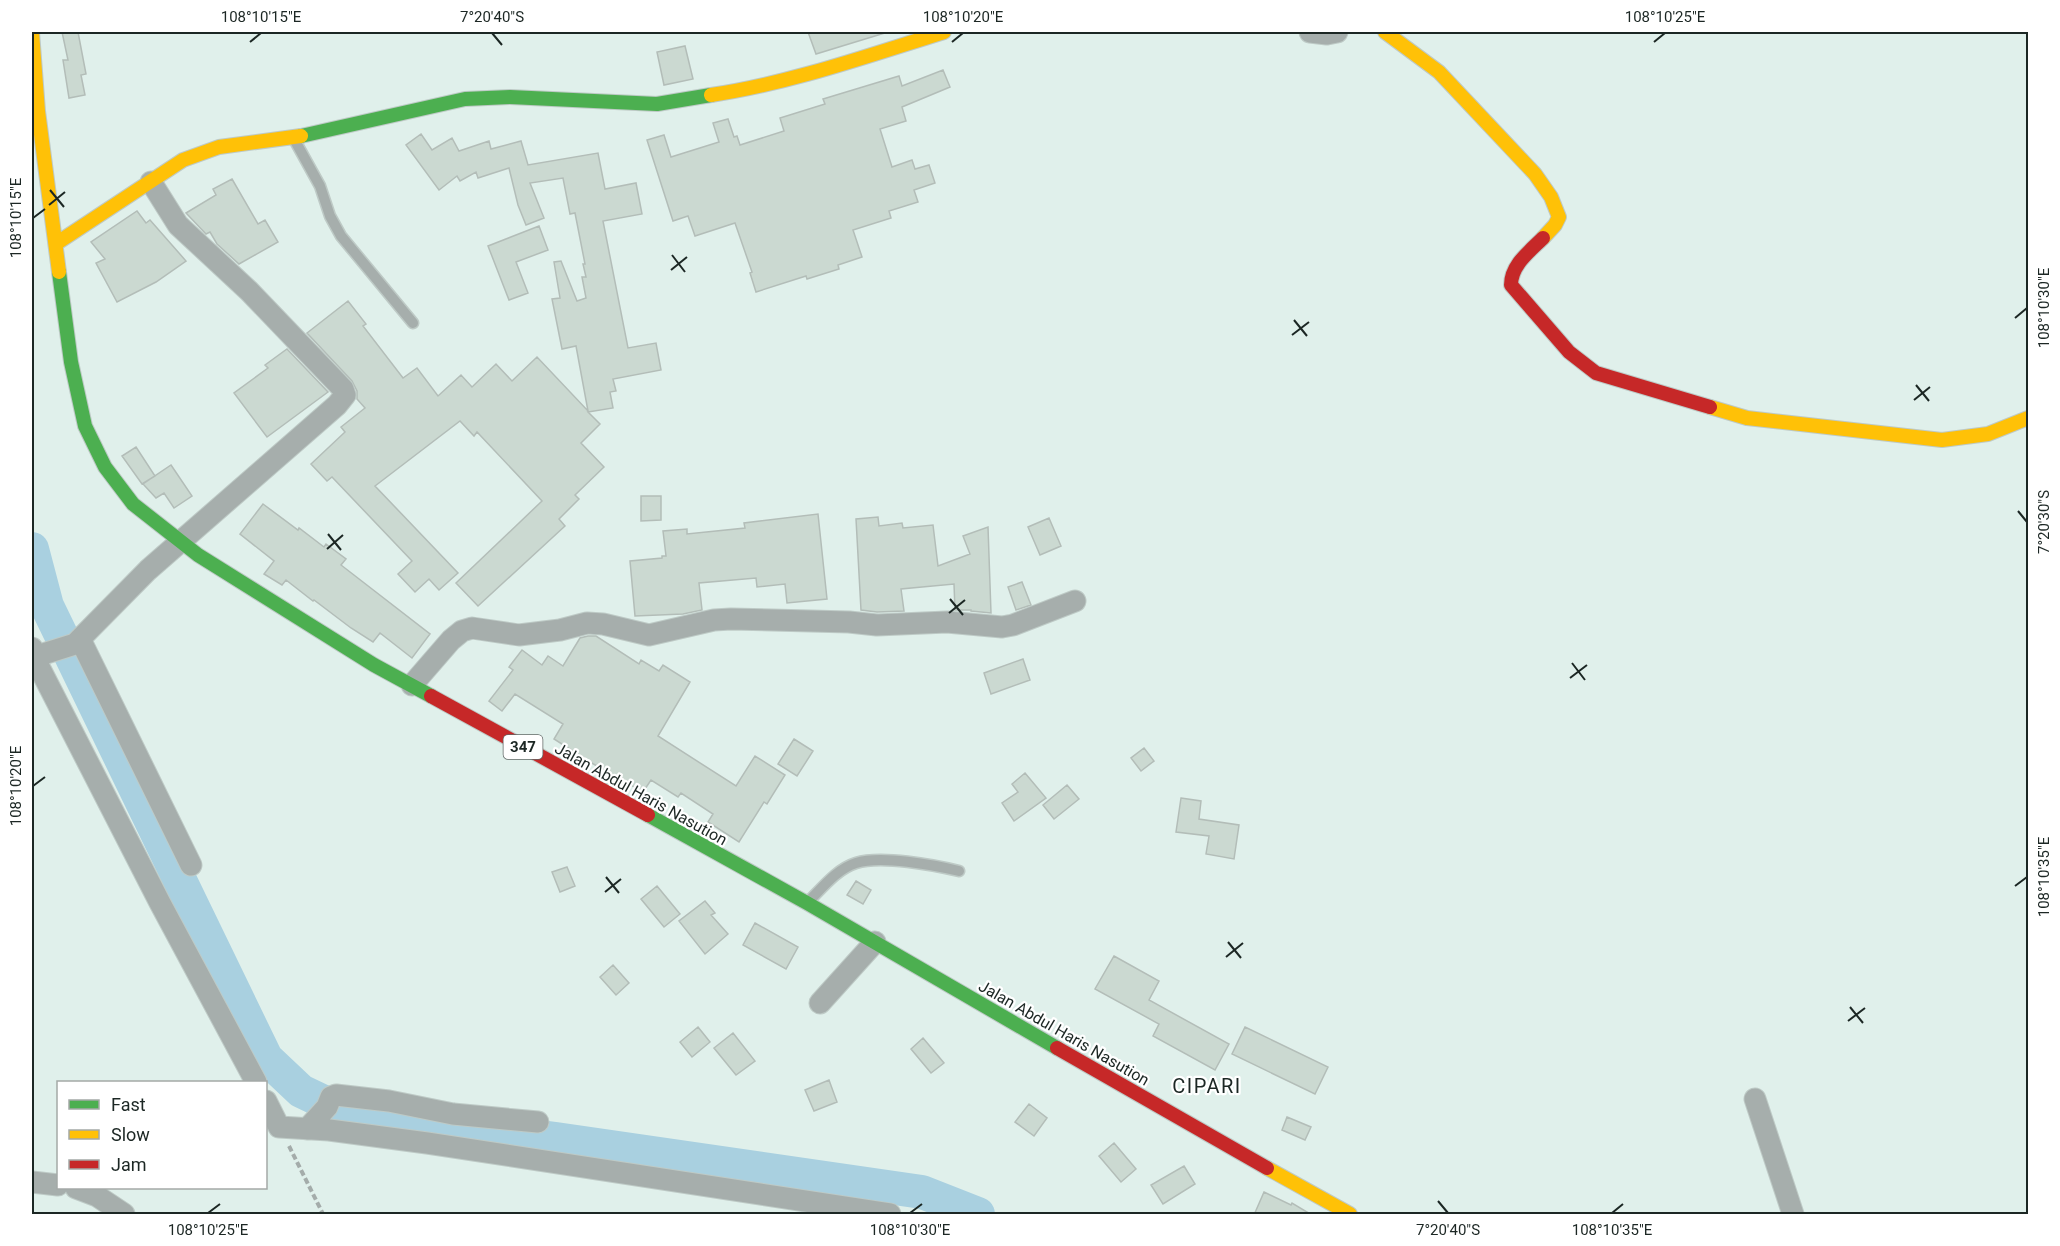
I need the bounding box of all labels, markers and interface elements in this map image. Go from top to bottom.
text: 108°10'15"E [221,8,302,26]
text: 7°20'40"S [460,8,524,26]
text: 108°10'20"E [923,8,1004,26]
text: 108°10'25"E [1625,8,1706,26]
text: 108°10'15"E [7,177,25,258]
text: 108°10'30"E [2035,267,2053,348]
text: 7°20'30"S [2035,490,2053,554]
road number: 347 [504,735,542,759]
street label: Jalan Abdul Haris Nasution [552,739,730,849]
text: 108°10'20"E [7,745,25,826]
text: 108°10'35"E [2035,836,2053,917]
street label: Jalan Abdul Haris Nasution [975,976,1153,1090]
district label: CIPARI [1172,1074,1242,1098]
legend [57,1081,267,1189]
text: Fast [111,1094,146,1115]
text: Slow [111,1124,150,1145]
text: Jam [111,1154,147,1175]
text: 108°10'25"E [168,1221,249,1239]
text: 108°10'30"E [870,1221,951,1239]
text: 7°20'40"S [1416,1221,1480,1239]
text: 108°10'35"E [1572,1221,1653,1239]

